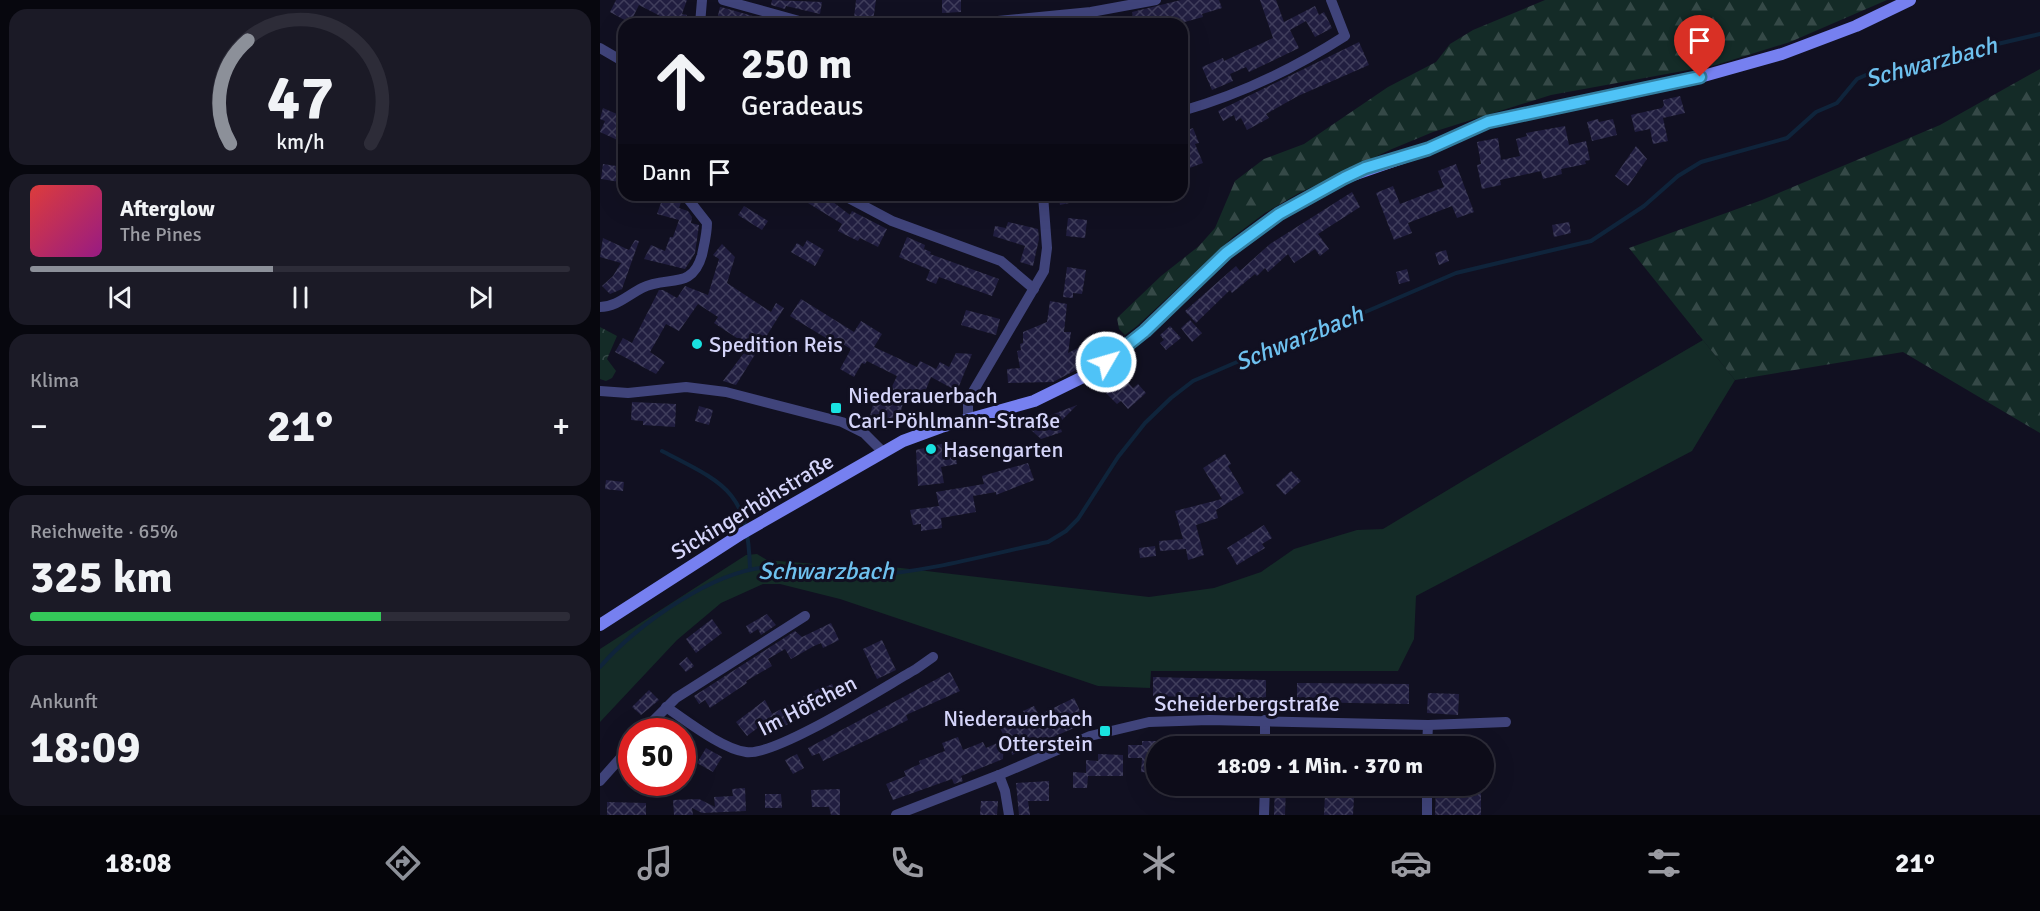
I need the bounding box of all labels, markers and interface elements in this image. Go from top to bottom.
pin [1674,15,1725,77]
icon: arrive [1683,24,1716,57]
water label: Schwarzbach [1862,30,2001,94]
text: 250 m [741,39,852,90]
icon: ahead [642,42,720,120]
text: 47 [266,59,334,136]
text: Geradeaus [741,90,863,123]
text: km/h [276,129,324,155]
icon: arrive [703,156,736,189]
text: Dann [642,159,691,186]
text: Afterglow [120,195,215,222]
text: The Pines [120,222,202,247]
icon: previous [104,281,137,314]
icon: pause [284,281,317,314]
icon: next [464,281,497,314]
water label: Schwarzbach [1231,298,1368,377]
position arrow [1074,330,1138,394]
place label: Spedition Reis [709,331,843,358]
marker: Spedition Reis [690,337,704,351]
text: Klima [30,368,79,393]
place label: Niederauerbach Carl-Pöhlmann-Straße [848,382,1060,434]
text: 21° [267,399,333,454]
marker: Niederauerbach Carl-Pöhlmann-Straße [829,401,843,415]
text: − [30,406,48,447]
text: + [552,406,570,447]
place label: Hasengarten [943,436,1063,463]
marker: Hasengarten [924,442,938,456]
street label: Sickingerhöhstraße [666,447,838,566]
text: Reichweite · 65% [30,519,178,544]
text: 325 km [30,550,173,605]
water label: Schwarzbach [758,556,895,586]
street label: Im Höfchen [753,669,861,742]
text: Ankunft [30,689,98,714]
street label: Scheiderbergstraße [1154,690,1340,717]
place label: Niederauerbach Otterstein [943,705,1093,757]
speed limit sign: 50 [618,718,696,796]
text: 18:09 [30,720,140,775]
marker: Niederauerbach Otterstein [1098,724,1112,738]
text: 18:09 · 1 Min. · 370 m [1217,752,1423,779]
icon: directions [382,842,424,884]
icon: music [634,842,676,884]
icon: phone [886,842,928,884]
icon: climate [1138,842,1180,884]
icon: car [1390,842,1432,884]
icon: filters [1643,842,1685,884]
text: 18:08 [105,847,171,880]
text: 21° [1895,847,1935,880]

